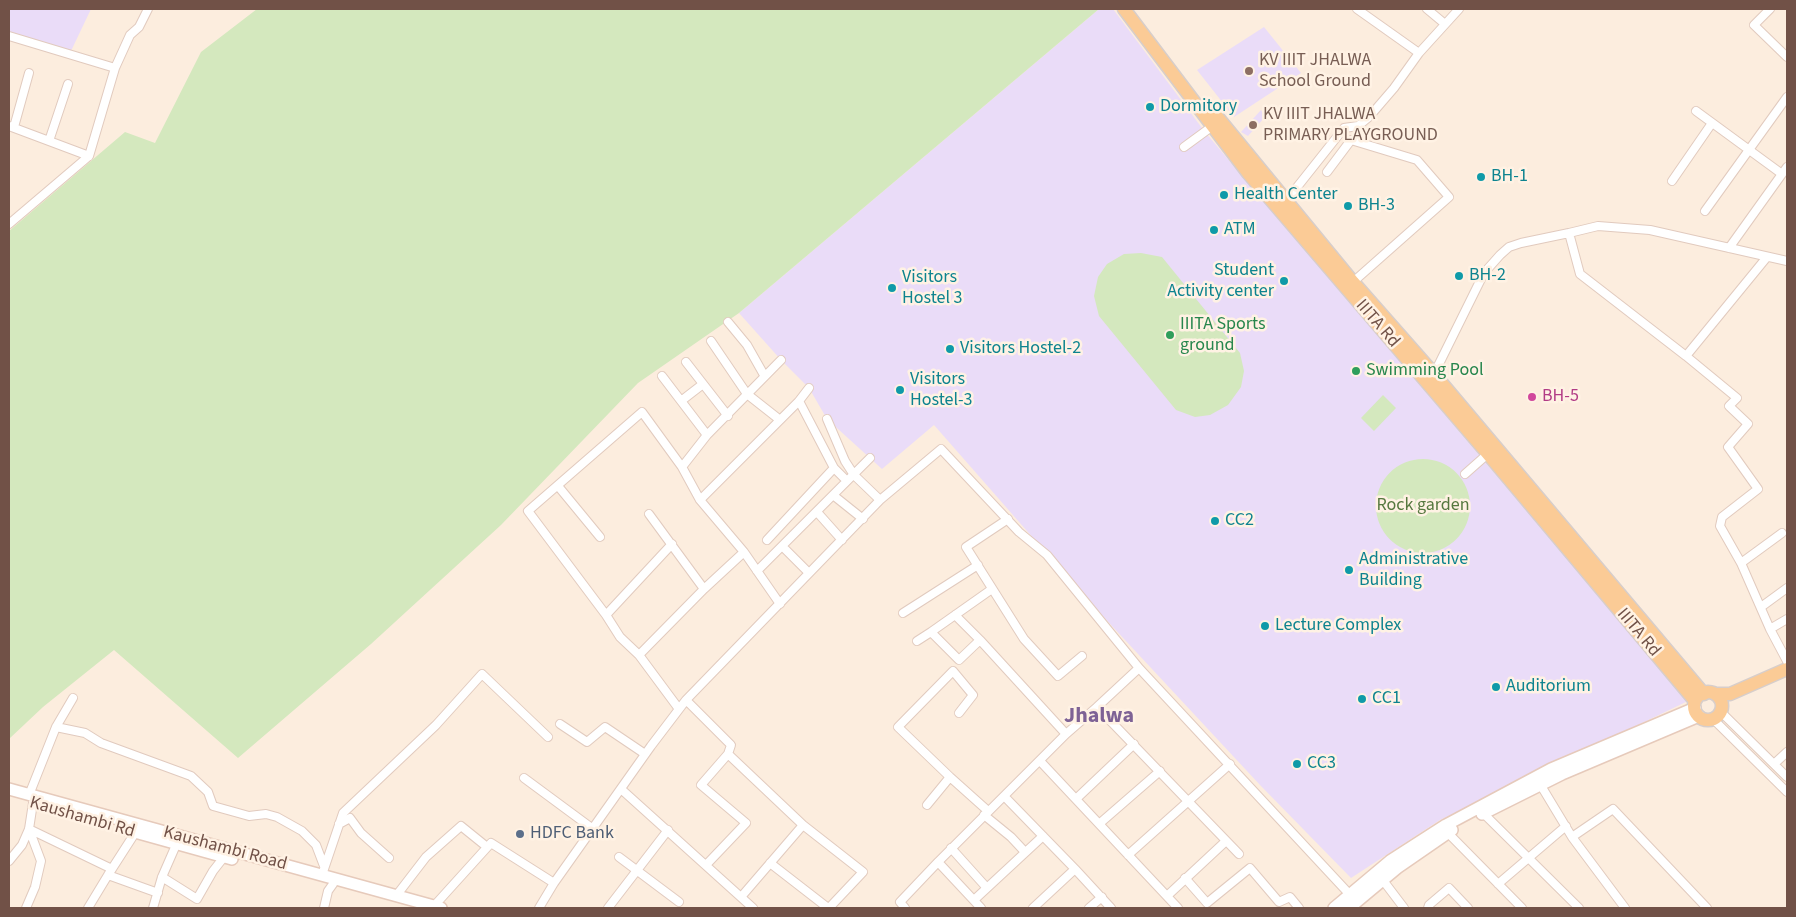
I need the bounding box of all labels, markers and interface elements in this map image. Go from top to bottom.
place label: KV IIIT JHALWA School Ground [1259,50,1371,92]
marker: KV IIIT JHALWA School Ground [1243,65,1255,77]
place label: Dormitory [1160,96,1237,118]
marker: Dormitory [1144,101,1156,113]
place label: KV IIIT JHALWA PRIMARY PLAYGROUND [1263,104,1438,146]
marker: KV IIIT JHALWA PRIMARY PLAYGROUND [1247,119,1259,131]
place label: BH-1 [1491,166,1528,188]
marker: BH-1 [1475,171,1487,183]
place label: Health Center [1234,184,1338,206]
marker: Health Center [1218,189,1230,201]
place label: BH-3 [1358,195,1395,217]
marker: BH-3 [1342,200,1354,212]
place label: ATM [1224,219,1256,241]
marker: ATM [1208,224,1220,236]
place label: Student Activity center [1167,260,1274,302]
place label: BH-2 [1469,265,1506,287]
place label: Visitors Hostel 3 [902,267,963,310]
marker: BH-2 [1453,270,1465,282]
marker: Student Activity center [1278,275,1290,287]
marker: Visitors Hostel 3 [886,282,898,294]
street label: IIITA Rd [1350,296,1404,352]
place label: IIITA Sports ground [1180,314,1266,356]
marker: IIITA Sports ground [1164,329,1176,341]
place label: Visitors Hostel-2 [960,338,1081,360]
marker: Visitors Hostel-2 [944,343,956,355]
place label: Swimming Pool [1366,360,1484,382]
marker: Swimming Pool [1350,365,1362,377]
place label: Visitors Hostel-3 [910,369,973,412]
marker: Visitors Hostel-3 [894,384,906,396]
place label: BH-5 [1542,386,1579,408]
marker: BH-5 [1526,391,1538,403]
park label: Rock garden [1376,495,1470,517]
place label: CC2 [1225,510,1254,532]
marker: CC2 [1209,515,1221,527]
place label: Administrative Building [1359,549,1468,592]
marker: Administrative Building [1343,564,1355,576]
street label: IIITA Rd [1612,604,1664,662]
place label: Lecture Complex [1275,615,1401,637]
marker: Lecture Complex [1259,620,1271,632]
place label: Auditorium [1506,676,1591,698]
marker: Auditorium [1490,681,1502,693]
place label: CC1 [1372,688,1401,710]
marker: CC1 [1356,693,1368,705]
district label: Jhalwa [1064,704,1134,730]
place label: CC3 [1307,753,1336,775]
marker: CC3 [1291,758,1303,770]
street label: Kaushambi Rd [27,793,137,843]
street label: Kaushambi Road [161,822,289,876]
place label: HDFC Bank [530,823,614,845]
marker: HDFC Bank [514,828,526,840]

